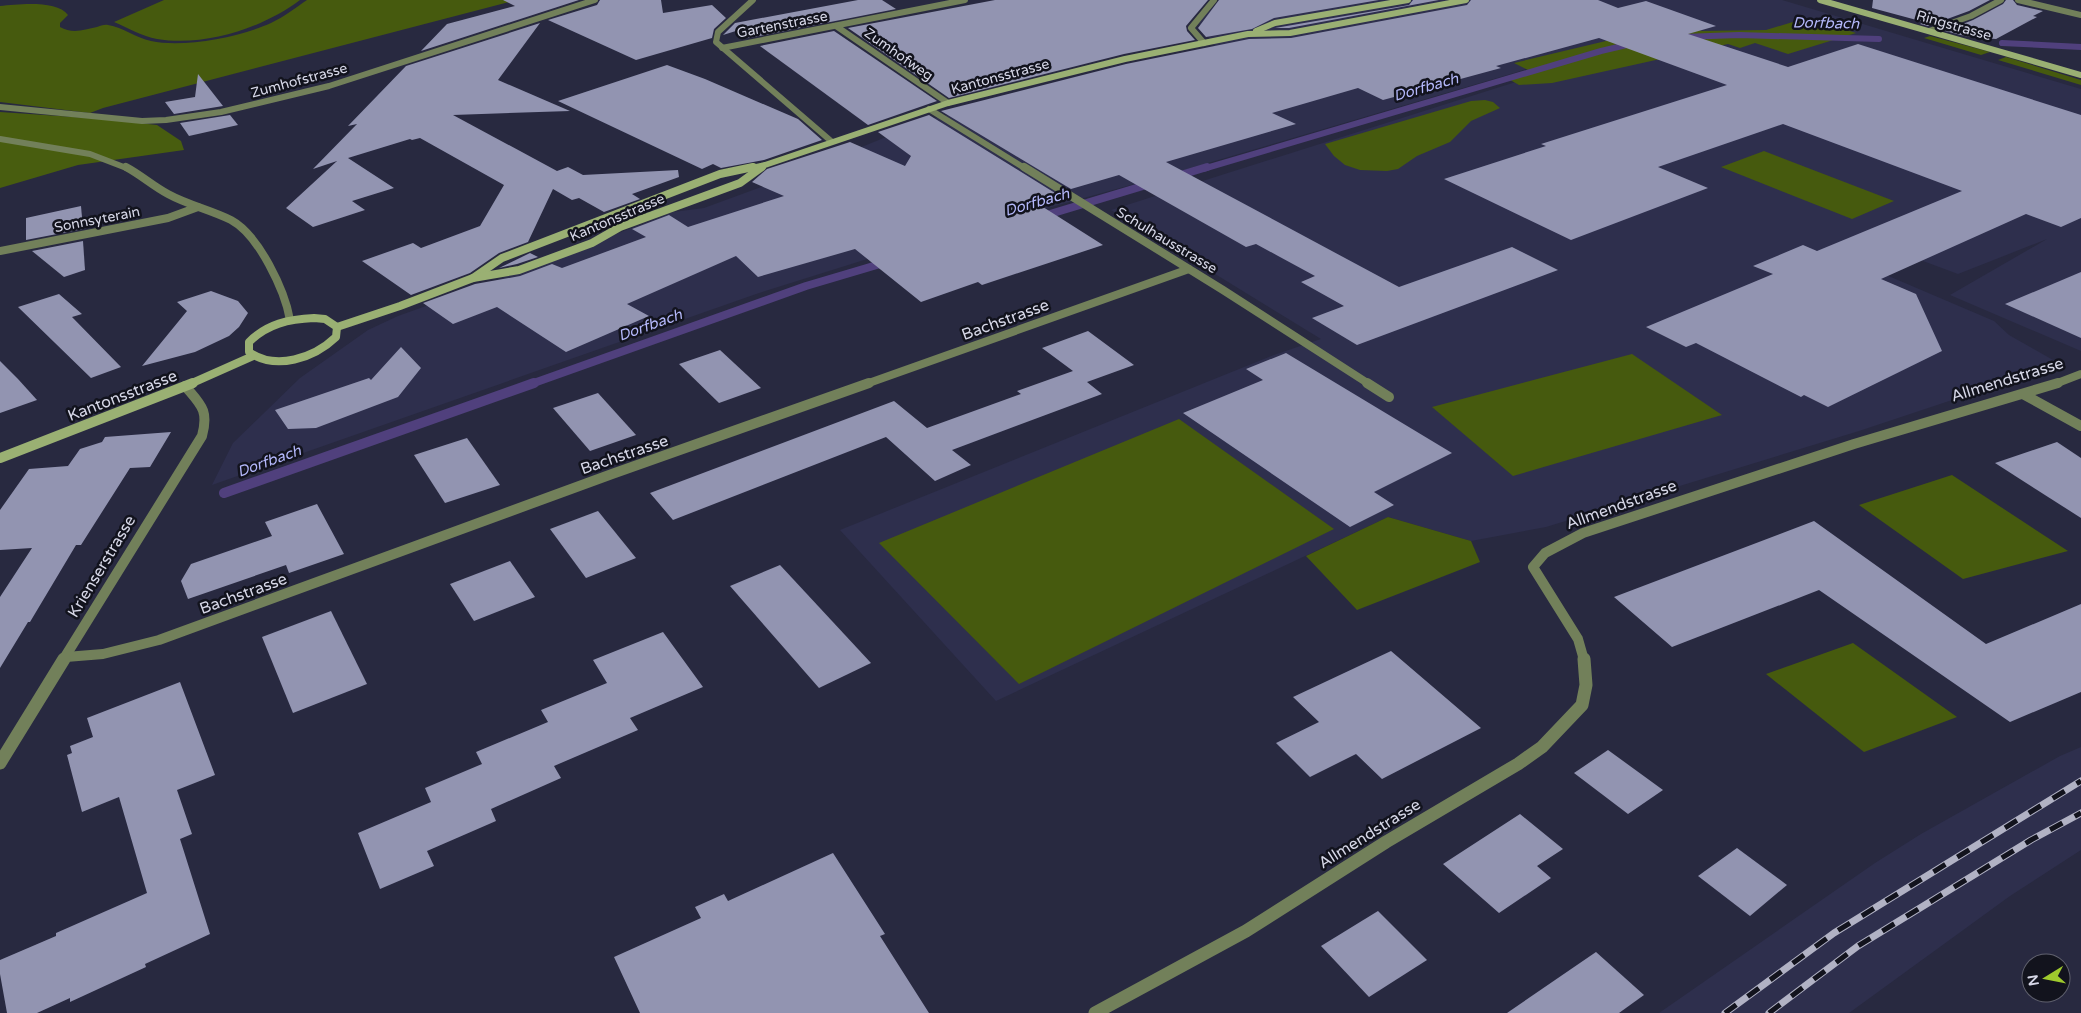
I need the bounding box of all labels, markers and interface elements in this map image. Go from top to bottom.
street label: Gartenstrasse [735,7,829,42]
street label: Ringstrasse [1914,7,1993,44]
water label: Dorfbach [1793,13,1860,33]
street label: Zumhofweg [861,24,937,84]
street label: Kantonsstrasse [949,55,1051,98]
street label: Zumhofstrasse [249,59,349,102]
water label: Dorfbach [1392,69,1461,105]
water label: Dorfbach [1003,184,1072,220]
street label: Kantonsstrasse [567,190,667,245]
street label: Sonnsyterain [53,203,141,236]
street label: Schulhausstrasse [1113,204,1220,277]
street label: Bachstrasse [959,295,1052,345]
water label: Dorfbach [616,305,685,345]
street label: Allmendstrasse [1949,353,2066,407]
street label: Kantonsstrasse [65,366,180,426]
street label: Bachstrasse [578,431,671,479]
water label: Dorfbach [235,441,304,481]
street label: Allmendstrasse [1563,476,1680,534]
street label: Krienserstrasse [63,512,140,621]
street label: Bachstrasse [197,569,290,619]
street label: Allmendstrasse [1315,794,1424,873]
north arrow [2021,953,2071,1003]
text: N [2024,973,2043,987]

